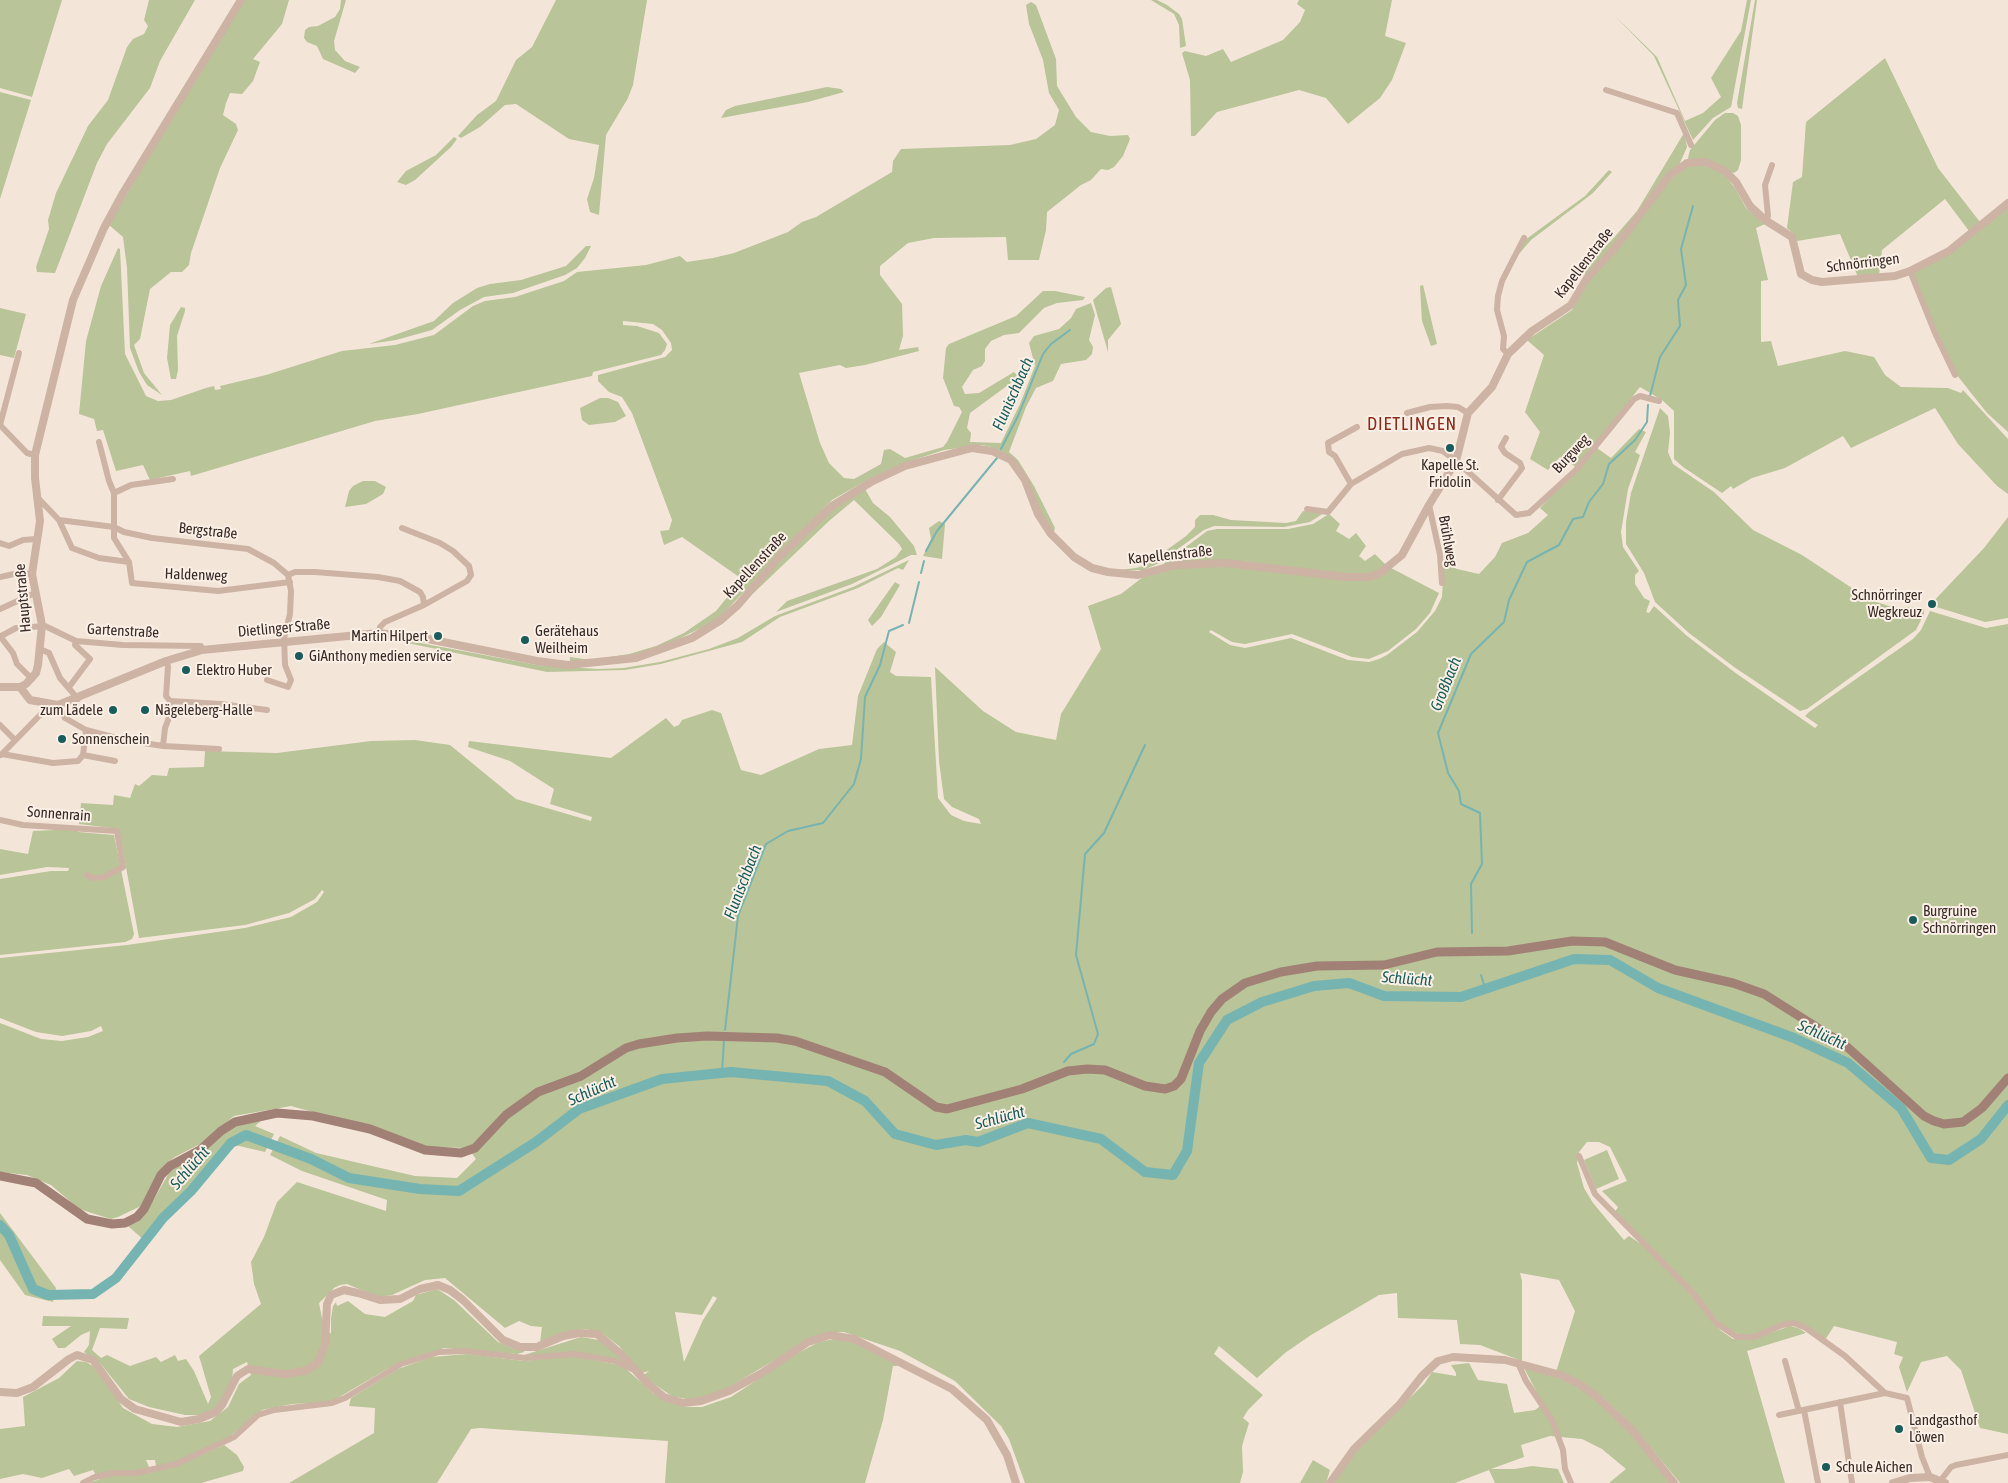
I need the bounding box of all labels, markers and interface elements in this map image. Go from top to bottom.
street label: Kapellenstraße [1551,224,1617,302]
street label: Schnörringen [1826,250,1900,276]
water label: Flunischbach [988,355,1038,433]
district label: DIETLINGEN [1366,413,1458,435]
street label: Burgweg [1548,431,1594,477]
marker: Kapelle St. Fridolin [1444,442,1456,454]
place label: Kapelle St. Fridolin [1421,456,1479,491]
street label: Brühlweg [1435,514,1461,568]
street label: Bergstraße [178,519,238,543]
street label: Kapellenstraße [720,528,790,602]
street label: Kapellenstraße [1127,542,1213,568]
street label: Hauptstraße [11,563,35,633]
street label: Haldenweg [164,565,228,585]
place label: Schnörringer Wegkreuz [1852,586,1922,621]
marker: Schnörringer Wegkreuz [1926,598,1938,610]
street label: Dietlinger Straße [237,615,331,641]
street label: Gartenstraße [87,620,159,642]
place label: Gerätehaus Weilheim [535,622,599,657]
place label: Martin Hilpert [351,627,428,645]
marker: Martin Hilpert [432,630,444,642]
marker: Gerätehaus Weilheim [519,634,531,646]
place label: GiAnthony medien service [309,647,452,665]
marker: GiAnthony medien service [293,650,305,662]
water label: Großbach [1427,654,1465,714]
place label: Elektro Huber [196,661,272,679]
marker: Elektro Huber [180,664,192,676]
place label: zum Lädele [40,701,103,719]
place label: Nägeleberg-Halle [155,701,253,719]
marker: zum Lädele [107,704,119,716]
marker: Nägeleberg-Halle [139,704,151,716]
place label: Sonnenschein [72,730,150,748]
marker: Sonnenschein [56,733,68,745]
street label: Sonnenrain [27,803,91,825]
water label: Flunischbach [720,842,766,922]
place label: Burgruine Schnörringen [1923,902,1996,937]
marker: Burgruine Schnörringen [1907,914,1919,926]
water label: Schlücht [1381,968,1433,990]
water label: Schlücht [1795,1016,1849,1054]
water label: Schlücht [565,1072,619,1110]
water label: Schlücht [973,1102,1027,1134]
water label: Schlücht [166,1143,214,1193]
place label: Landgasthof Löwen [1909,1411,1977,1446]
marker: Landgasthof Löwen [1893,1423,1905,1435]
place label: Schule Aichen [1836,1458,1913,1476]
marker: Schule Aichen [1820,1461,1832,1473]

